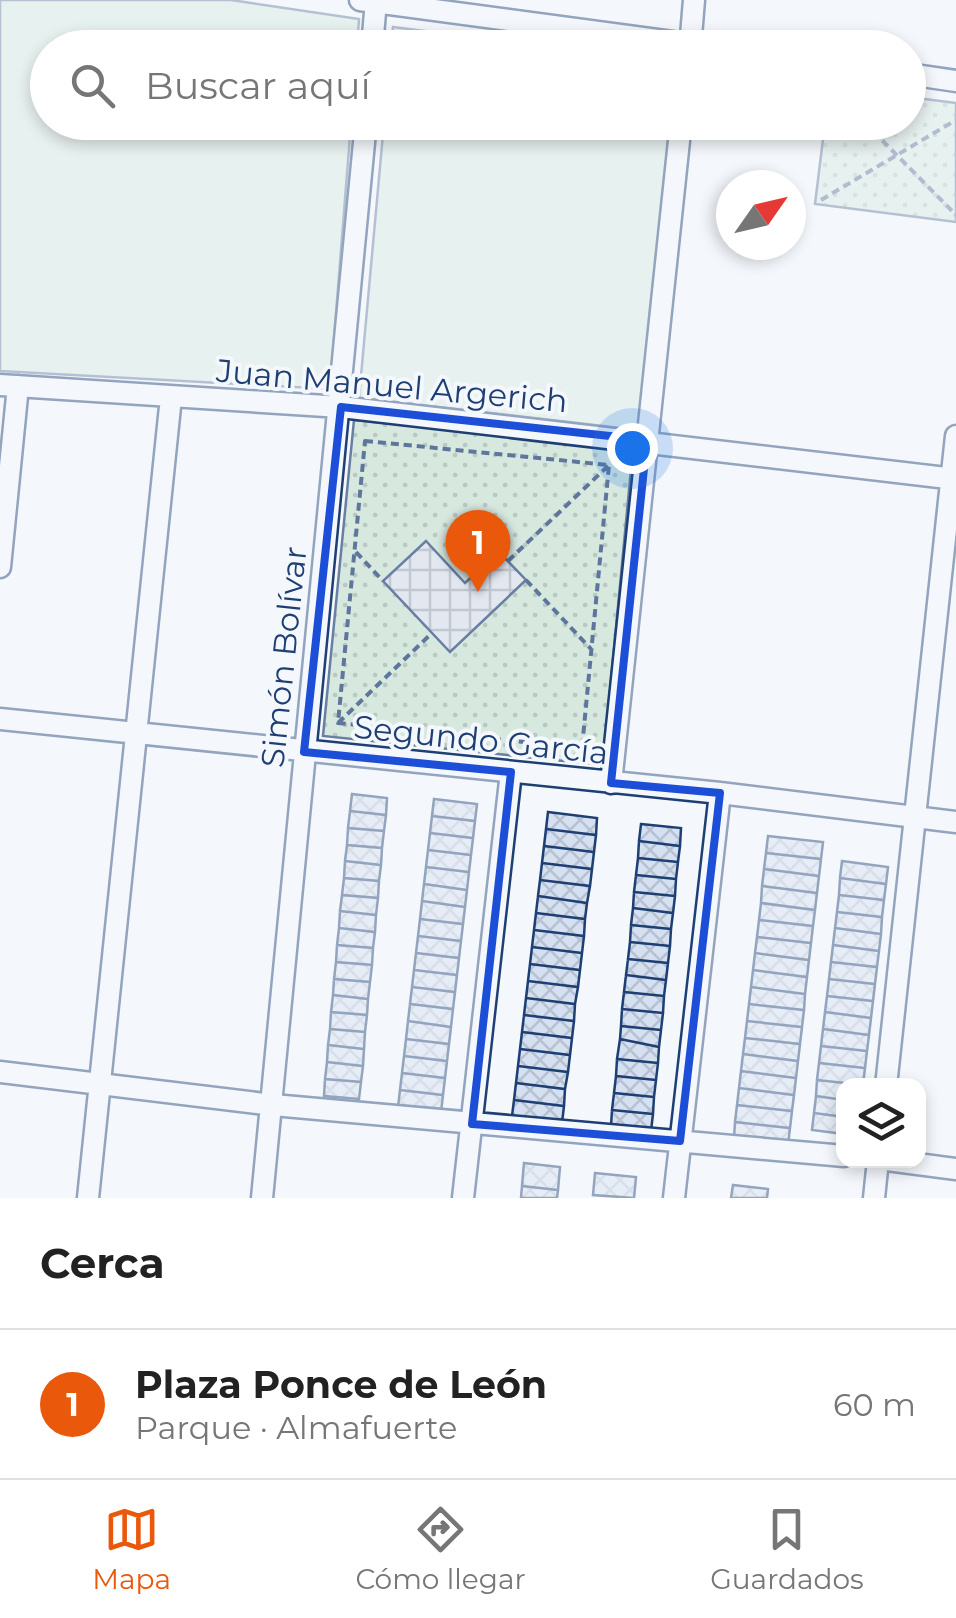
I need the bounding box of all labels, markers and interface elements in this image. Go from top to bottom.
search box [30,30,926,140]
icon: search [65,58,120,113]
text: Buscar aquí [145,62,371,109]
north arrow [716,170,806,260]
street label: Juan Manuel Argerich [214,351,569,420]
your location [607,423,658,474]
pin: 1 [446,510,510,592]
street label: Simón Bolívar [252,544,315,769]
street label: Segundo García [352,707,610,772]
map controls [836,1078,926,1168]
button: layers [836,1078,926,1168]
text: Cerca [40,1237,165,1289]
text: Plaza Ponce de León [135,1361,547,1408]
text: 1 [66,1385,79,1424]
text: 60 m [833,1385,916,1424]
text: Parque · Almafuerte [135,1408,457,1447]
tab: Mapa [92,1502,171,1596]
tab: Cómo llegar [355,1502,526,1596]
tab: Guardados [710,1502,864,1596]

